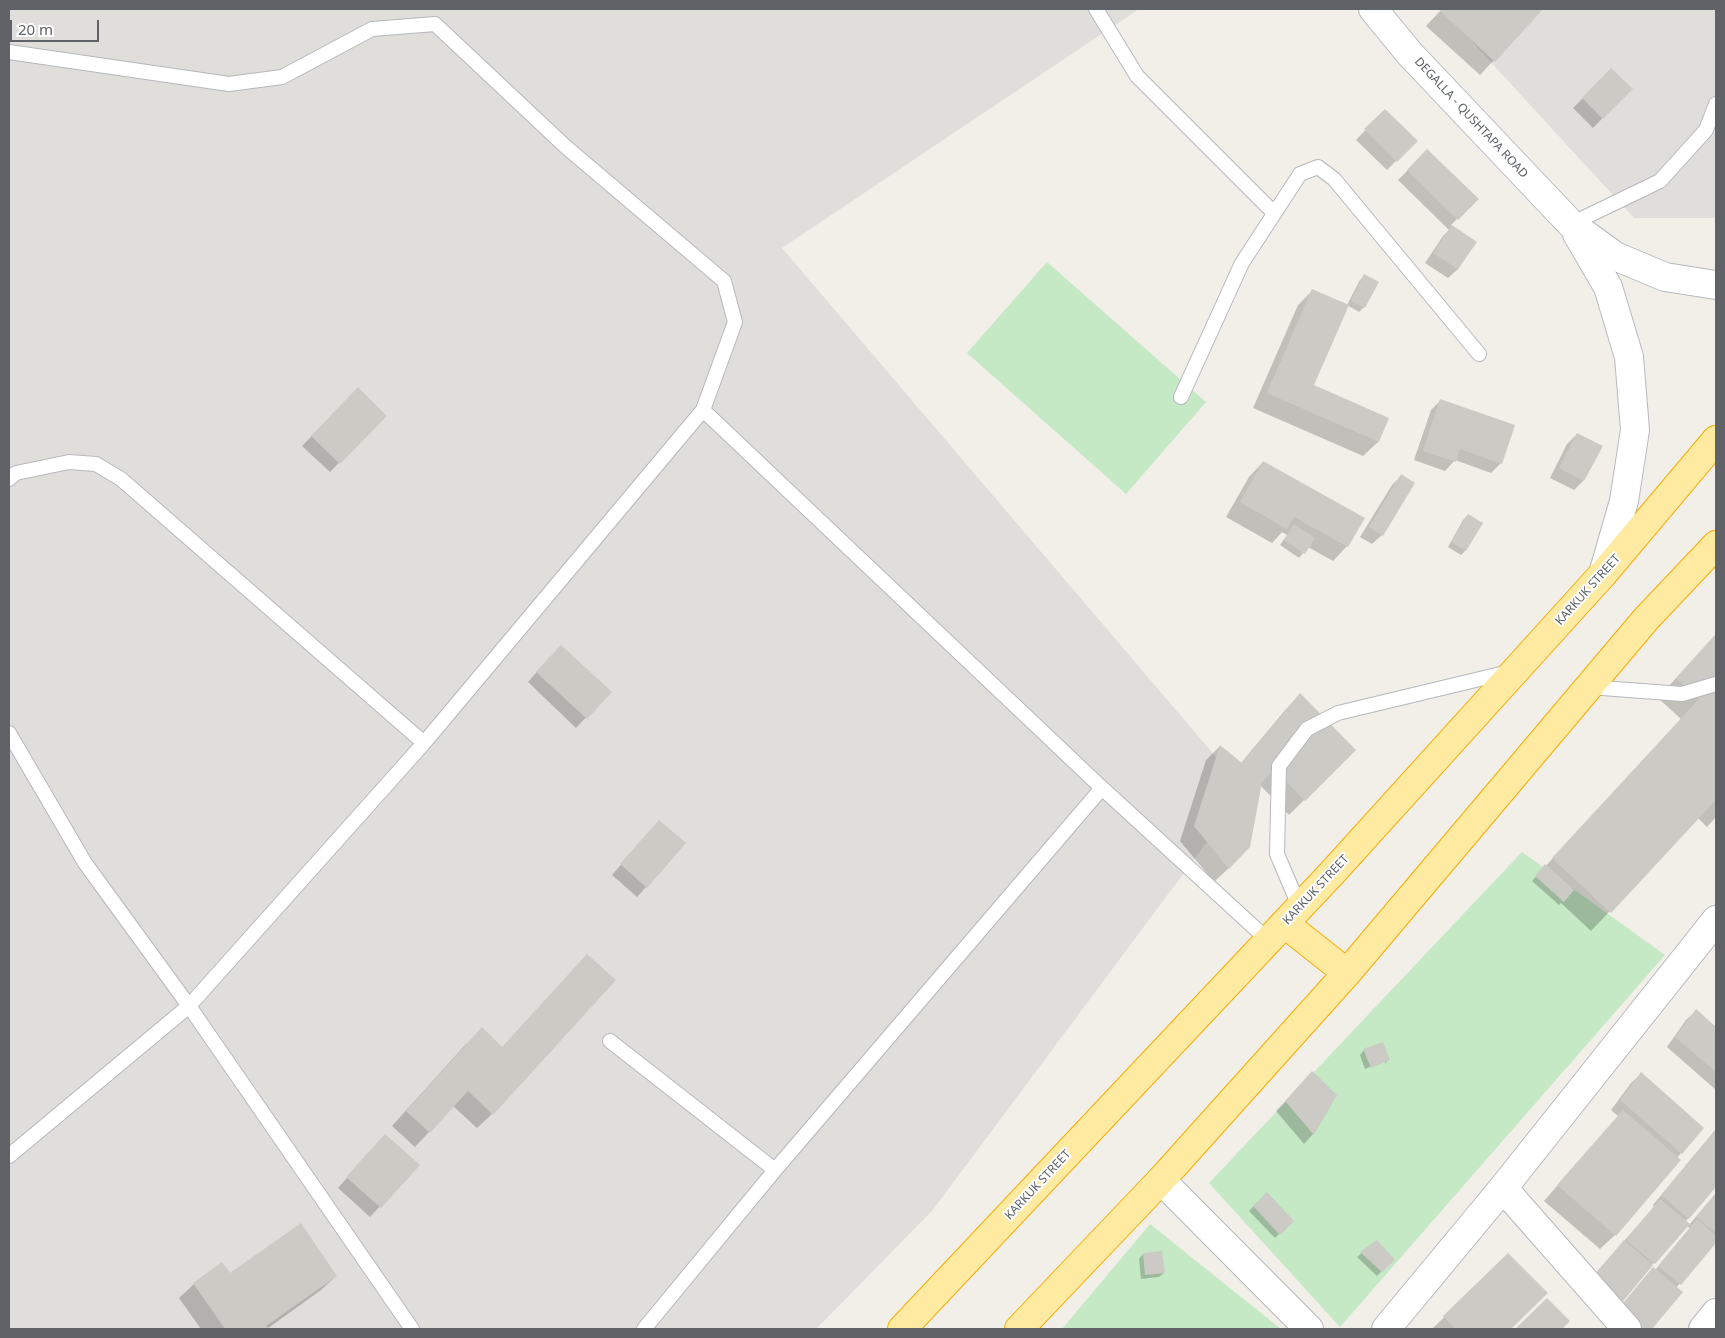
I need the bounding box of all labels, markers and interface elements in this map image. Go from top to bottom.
scale bar [12,10,101,42]
text: 20 m [18,19,53,39]
street label: DEGALLA - QUSHTAPA ROAD [1411,55,1531,181]
street label: KARKUK STREET [1553,552,1623,628]
street label: KARKUK STREET [1280,852,1352,928]
street label: KARKUK STREET [1002,1147,1074,1223]

